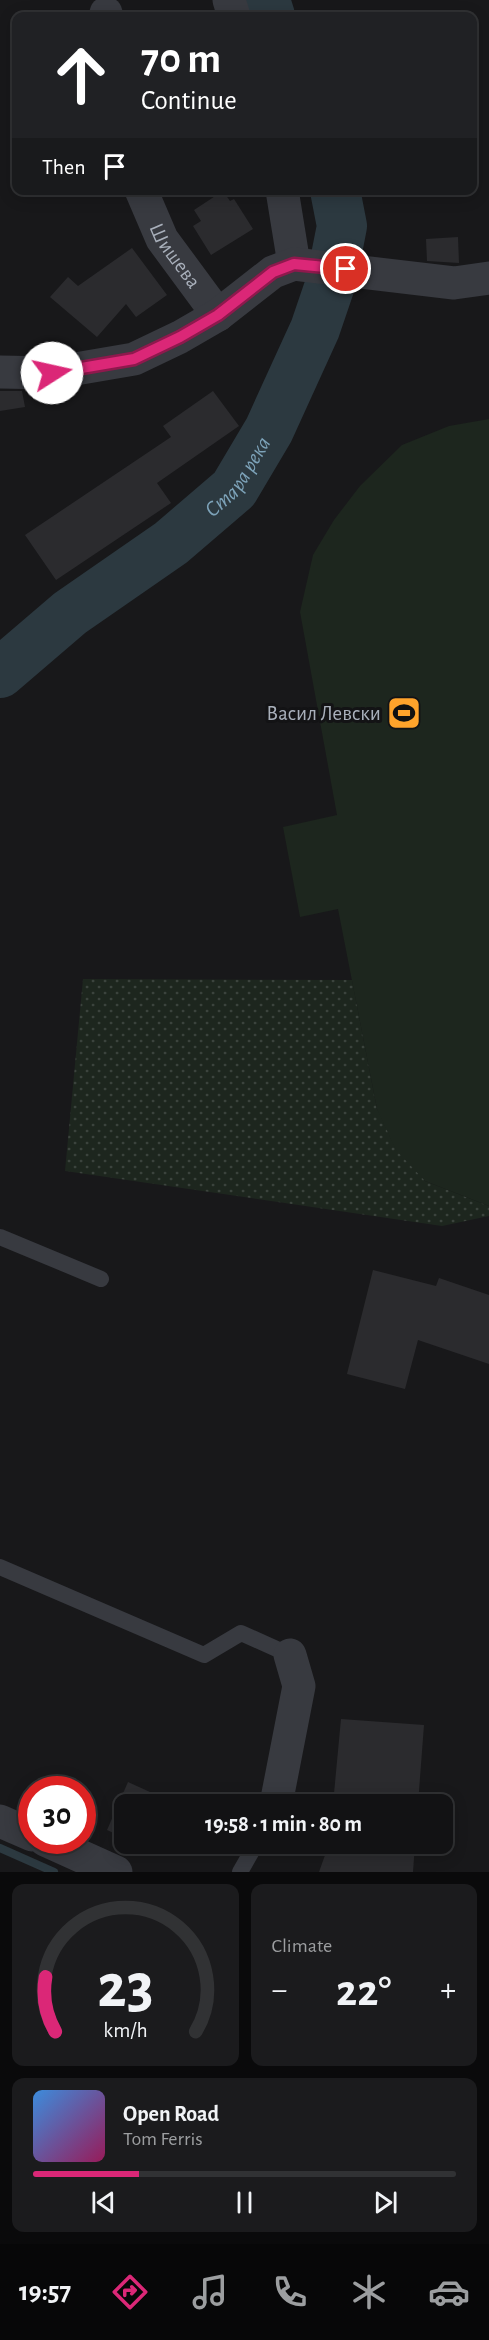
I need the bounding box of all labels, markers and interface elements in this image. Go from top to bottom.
icon: ahead [42,36,120,114]
text: 70 m [141,38,221,80]
text: Continue [141,87,237,114]
icon: arrive [98,150,131,183]
text: Then [42,156,86,178]
street label: Шишева [145,220,205,292]
pin [320,243,371,294]
icon: arrive [329,252,362,285]
position arrow [20,341,84,405]
water label: Стара река [201,433,275,521]
sports icon: Васил Левски [386,695,422,731]
place label: Васил Левски [266,703,381,724]
speed limit sign: 30 [18,1776,96,1854]
text: 19:58 · 1 min · 80 m [205,1813,362,1835]
text: Climate [272,1936,332,1956]
text: 23 [97,1956,153,2018]
text: 22° [336,1969,392,2014]
text: − [272,1974,287,2007]
text: + [440,1974,456,2007]
text: km/h [103,2020,147,2041]
text: Open Road [123,2103,219,2125]
text: Tom Ferris [123,2129,203,2149]
icon: previous [87,2186,120,2219]
icon: pause [228,2186,261,2219]
icon: next [369,2186,402,2219]
icon: directions [109,2271,151,2313]
icon: music [189,2271,231,2313]
icon: phone [269,2271,311,2313]
icon: climate [348,2271,390,2313]
icon: car [428,2271,470,2313]
text: 19:57 [19,2278,71,2305]

